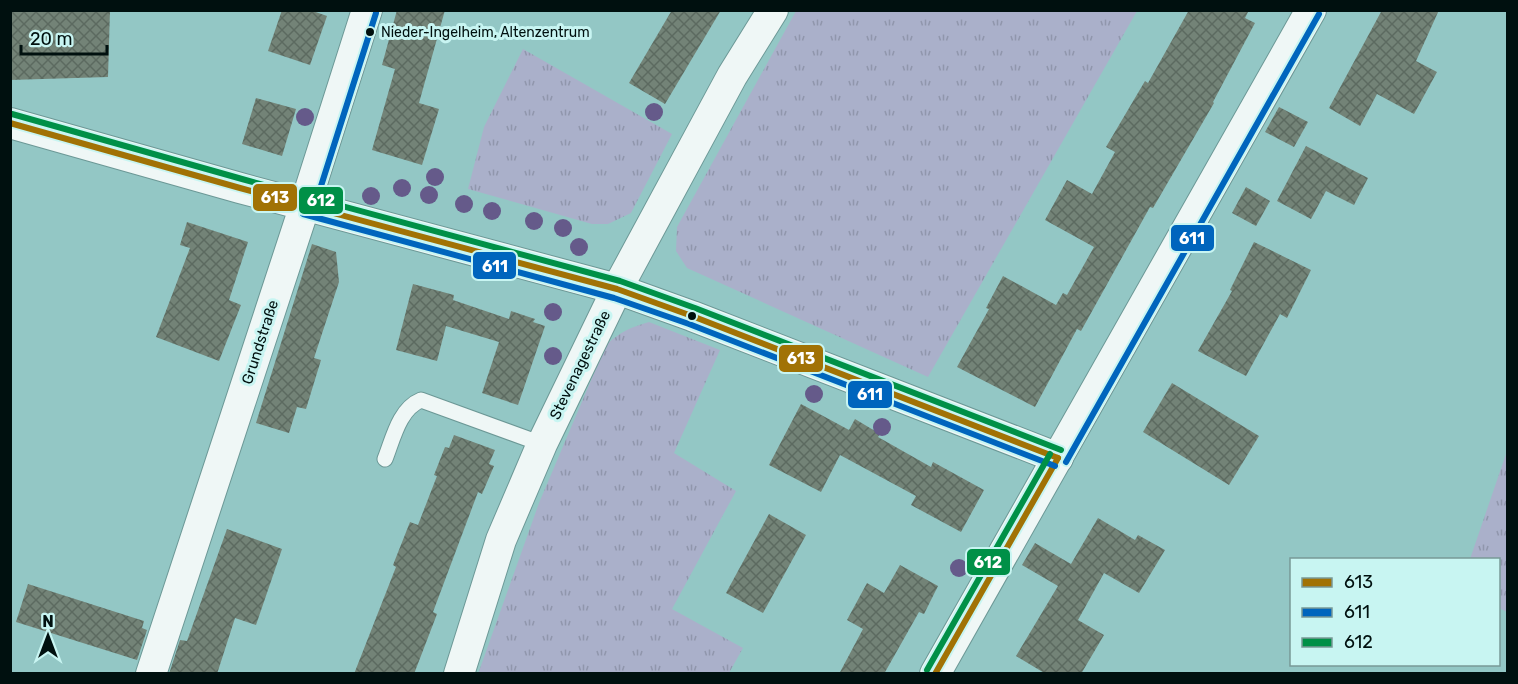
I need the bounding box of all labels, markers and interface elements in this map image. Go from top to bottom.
scale bar [21,18,106,56]
place label: Nieder-Ingelheim, Altenzentrum [381,24,590,41]
marker: Nieder-Ingelheim, Altenzentrum [364,26,376,38]
text: 20 m [30,28,72,50]
line badge: 613 [252,183,298,212]
line badge: 612 [298,186,344,215]
text: 613 [261,188,289,207]
text: 612 [307,191,335,210]
line badge: 611 [1170,224,1215,252]
text: 611 [1179,229,1205,248]
line badge: 611 [472,251,517,280]
text: 611 [482,257,508,276]
street label: Grundstraße [238,298,282,386]
street label: Stevenagestraße [546,308,614,422]
unlabelled marker [686,310,698,322]
line badge: 613 [778,344,824,373]
text: 613 [787,349,815,368]
line badge: 611 [847,380,893,409]
text: 611 [857,385,883,404]
line badge: 612 [966,548,1011,576]
text: 612 [974,553,1002,572]
legend [1290,558,1500,666]
text: 613 [1344,571,1373,593]
text: 611 [1344,601,1370,623]
north arrow [18,606,78,666]
text: N [42,612,54,631]
text: 612 [1344,631,1373,653]

